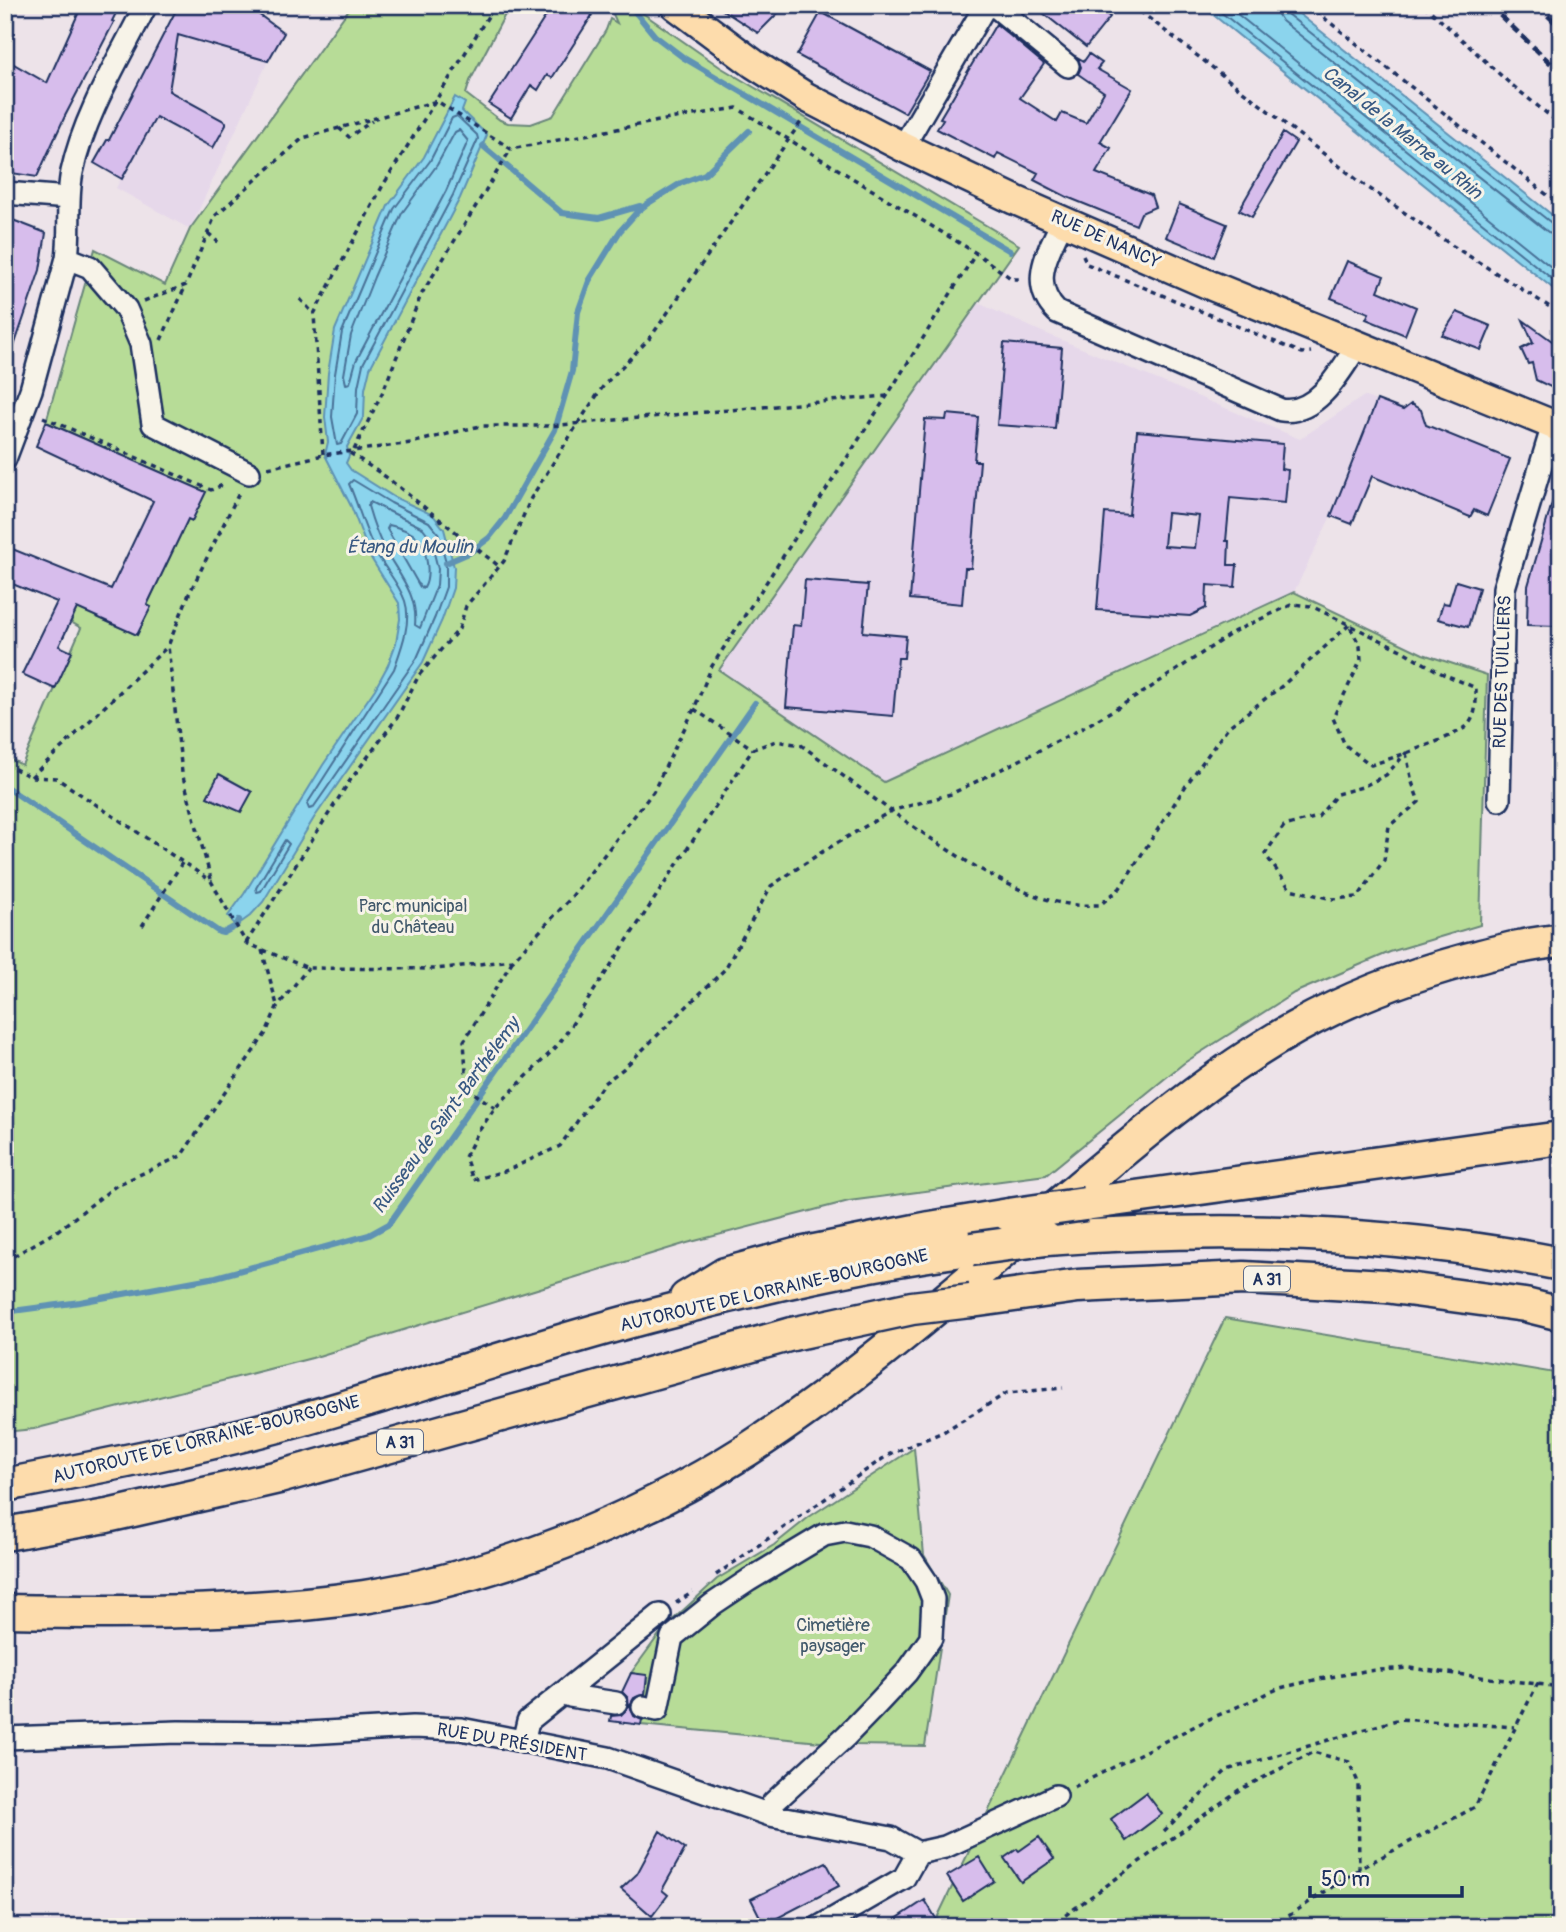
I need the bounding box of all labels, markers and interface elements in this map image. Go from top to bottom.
water label: Canal de la Marne au Rhin [1318,61,1488,205]
street label: RUE DE NANCY [1047,205,1165,274]
water label: Étang du Moulin [347,535,474,559]
street label: RUE DES TUILLIERS [1488,595,1517,749]
park label: Parc municipal du Château [359,895,468,939]
water label: Ruisseau de Saint-Barthélemy [367,1011,527,1218]
street label: AUTOROUTE DE LORRAINE-BOURGOGNE [618,1244,931,1337]
road number: A 31 [1244,1266,1290,1292]
street label: AUTOROUTE DE LORRAINE-BOURGOGNE [50,1390,362,1489]
road number: A 31 [377,1430,423,1454]
park label: Cimetière paysager [796,1614,870,1658]
street label: RUE DU PRÉSIDENT [435,1718,589,1767]
scale bar [1310,1855,1463,1899]
text: 50 m [1321,1866,1370,1893]

